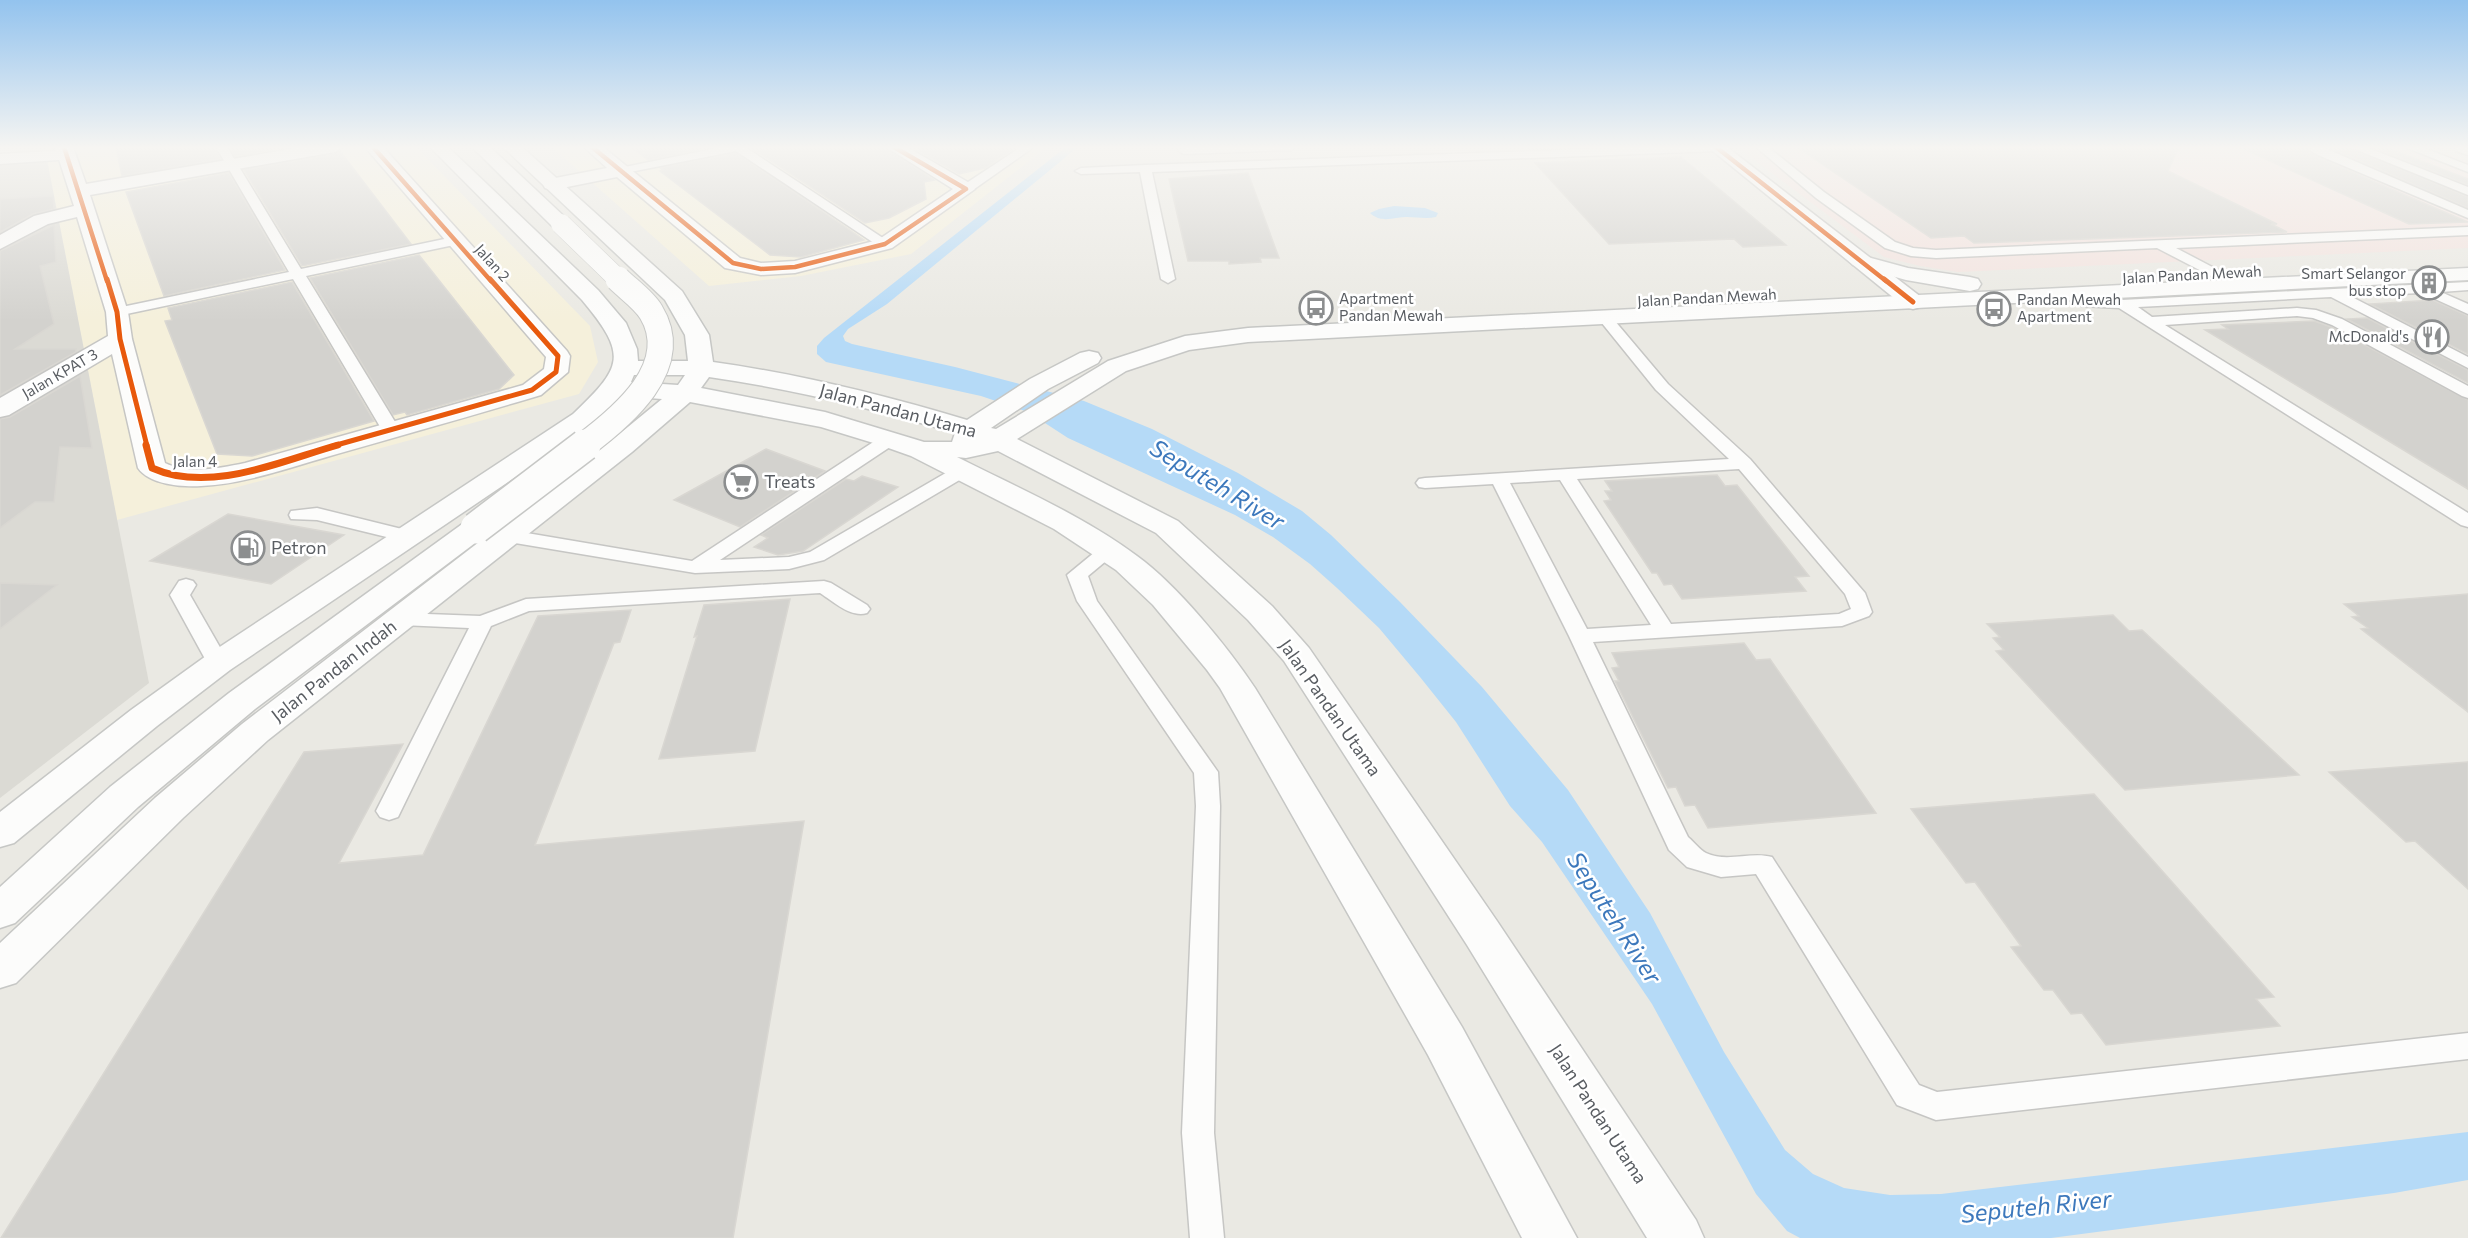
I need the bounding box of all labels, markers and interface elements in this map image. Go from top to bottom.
street label: Jalan 2 [471,240,514,285]
street label: Jalan Pandan Mewah [2122,261,2262,287]
place label: Smart Selangor bus stop [2301,264,2406,299]
building icon: Smart Selangor bus stop [2411,265,2447,301]
street label: Jalan Pandan Mewah [1637,284,1777,310]
place label: Apartment Pandan Mewah [1339,289,1443,324]
bus stop icon: Apartment Pandan Mewah [1298,290,1334,326]
place label: Pandan Mewah Apartment [2017,290,2121,325]
bus stop icon: Pandan Mewah Apartment [1976,291,2012,327]
restaurant icon: McDonald's [2414,319,2450,355]
place label: McDonald's [2328,327,2409,345]
street label: Jalan KPAT 3 [19,344,100,402]
street label: Jalan Pandan Utama [817,378,979,442]
water label: Seputeh River [1145,432,1291,536]
street label: Jalan 4 [173,452,217,470]
supermarket icon: Treats [723,464,759,500]
place label: Treats [764,470,815,492]
fuel station icon: Petron [230,530,266,566]
place label: Petron [271,536,327,558]
street label: Jalan Pandan Indah [267,615,400,726]
street label: Jalan Pandan Utama [1275,635,1386,780]
water label: Seputeh River [1562,846,1669,990]
street label: Jalan Pandan Utama [1545,1040,1652,1187]
water label: Seputeh River [1959,1183,2114,1228]

